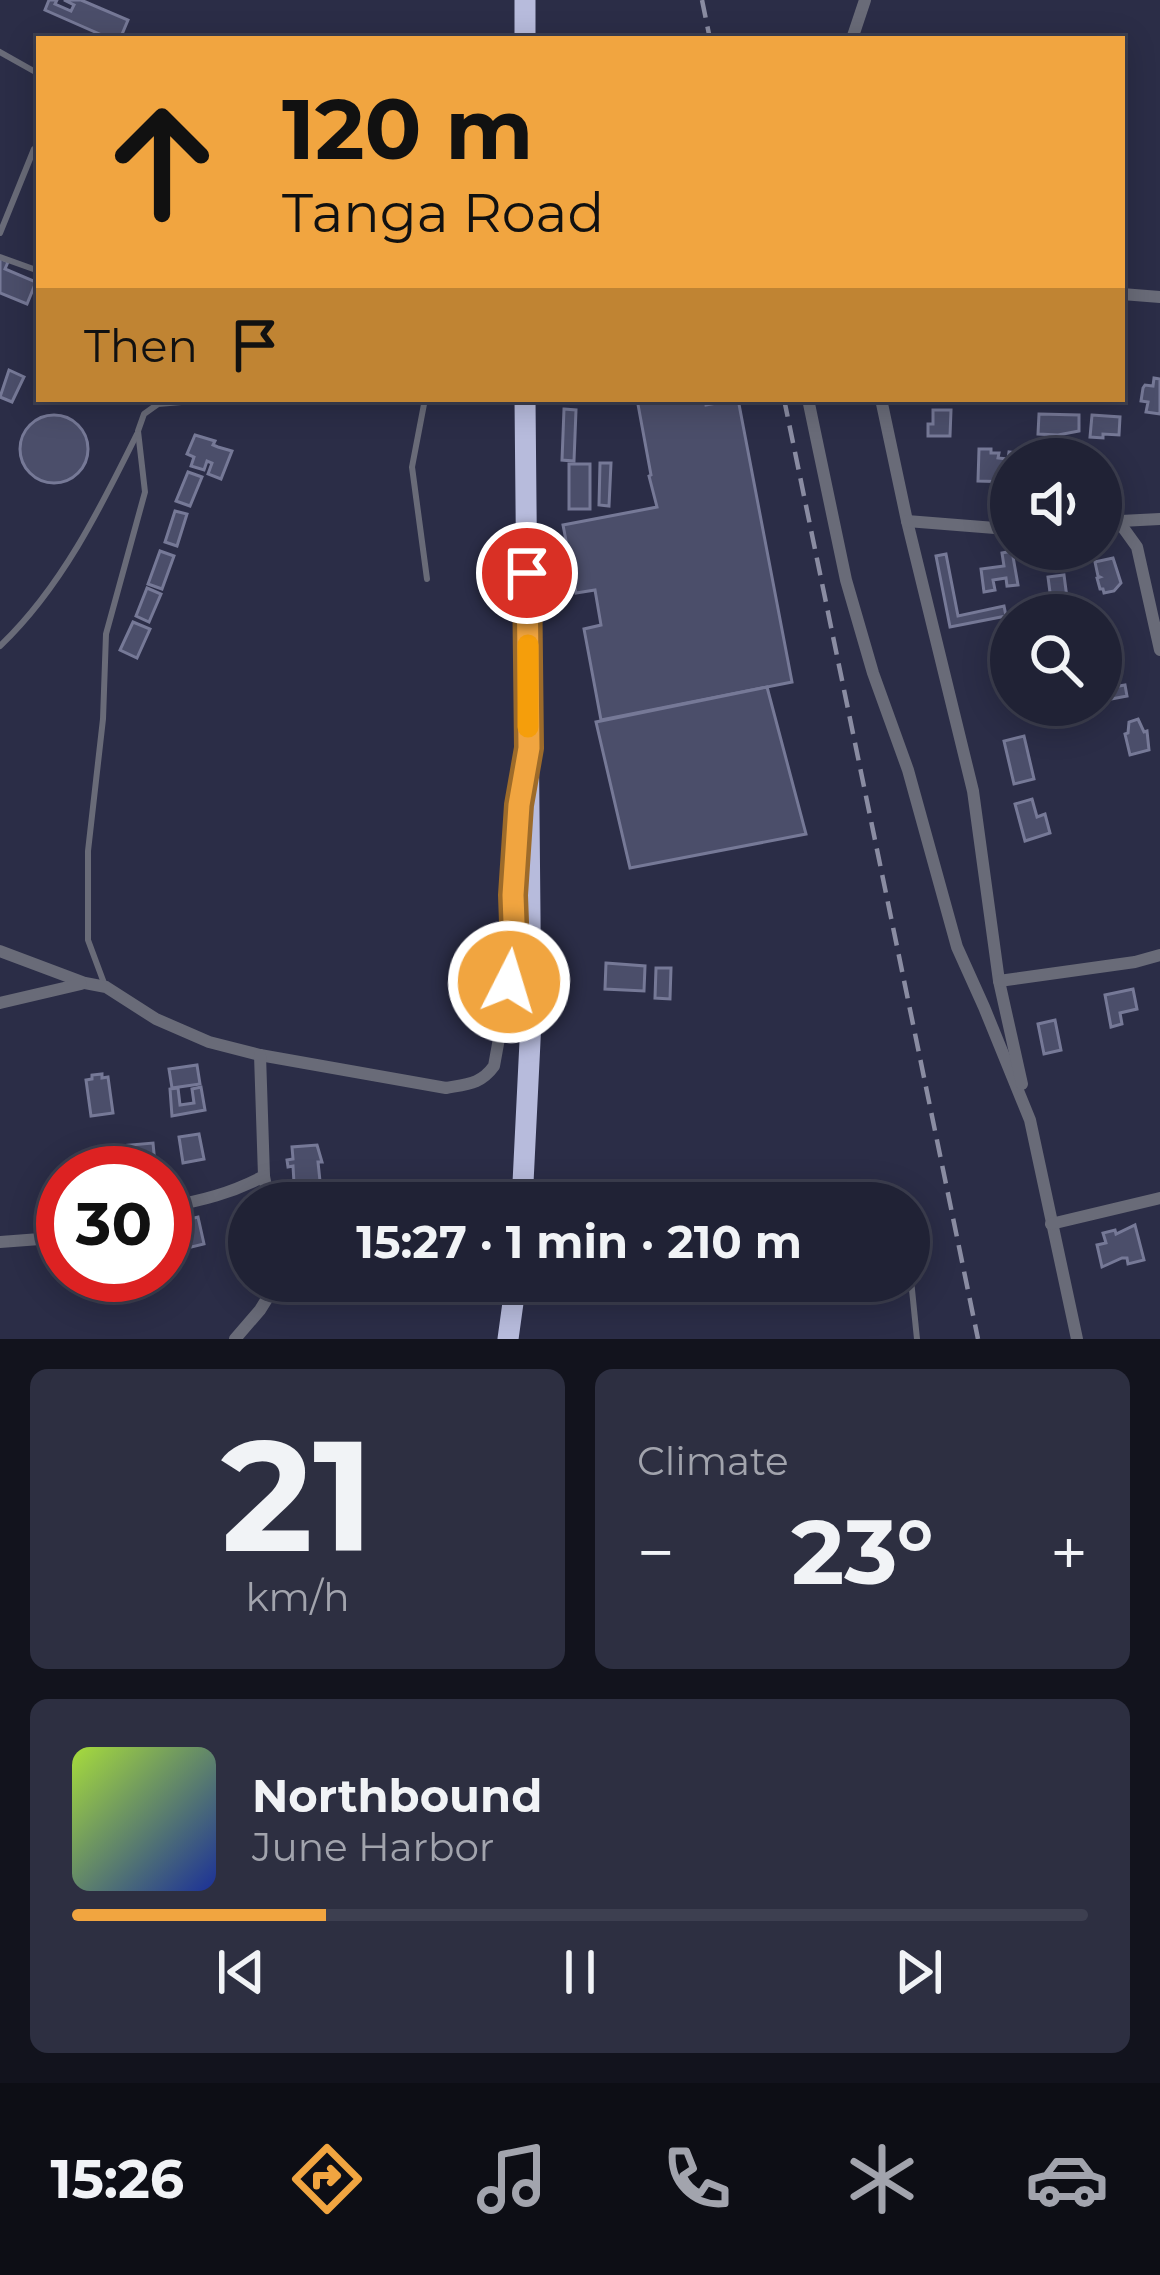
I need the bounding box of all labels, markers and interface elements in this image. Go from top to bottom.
text: 120 m [282,78,533,180]
icon: ahead [84,84,240,240]
text: Tanga Road [282,180,604,246]
icon: arrive [222,312,288,378]
text: Then [84,318,198,373]
map controls [990,438,1122,726]
button: sound [990,438,1122,570]
pin [476,522,578,624]
icon: arrive [494,540,560,606]
button: search [990,594,1122,726]
position arrow [446,919,572,1045]
speed limit sign: 30 [36,1146,192,1302]
text: 15:27 · 1 min · 210 m [356,1214,802,1269]
text: 21 [221,1400,374,1590]
text: Climate [637,1437,789,1485]
text: 23° [791,1497,934,1607]
text: − [637,1512,675,1593]
text: + [1050,1512,1088,1593]
text: km/h [245,1573,350,1621]
text: Northbound [252,1768,542,1823]
text: June Harbor [252,1823,494,1871]
icon: previous [208,1939,274,2005]
icon: pause [547,1939,613,2005]
icon: next [886,1939,952,2005]
icon: directions [285,2137,369,2221]
icon: music [470,2137,554,2221]
icon: phone [655,2137,739,2221]
icon: climate [840,2137,924,2221]
icon: car [1025,2137,1109,2221]
text: 15:26 [51,2146,184,2212]

